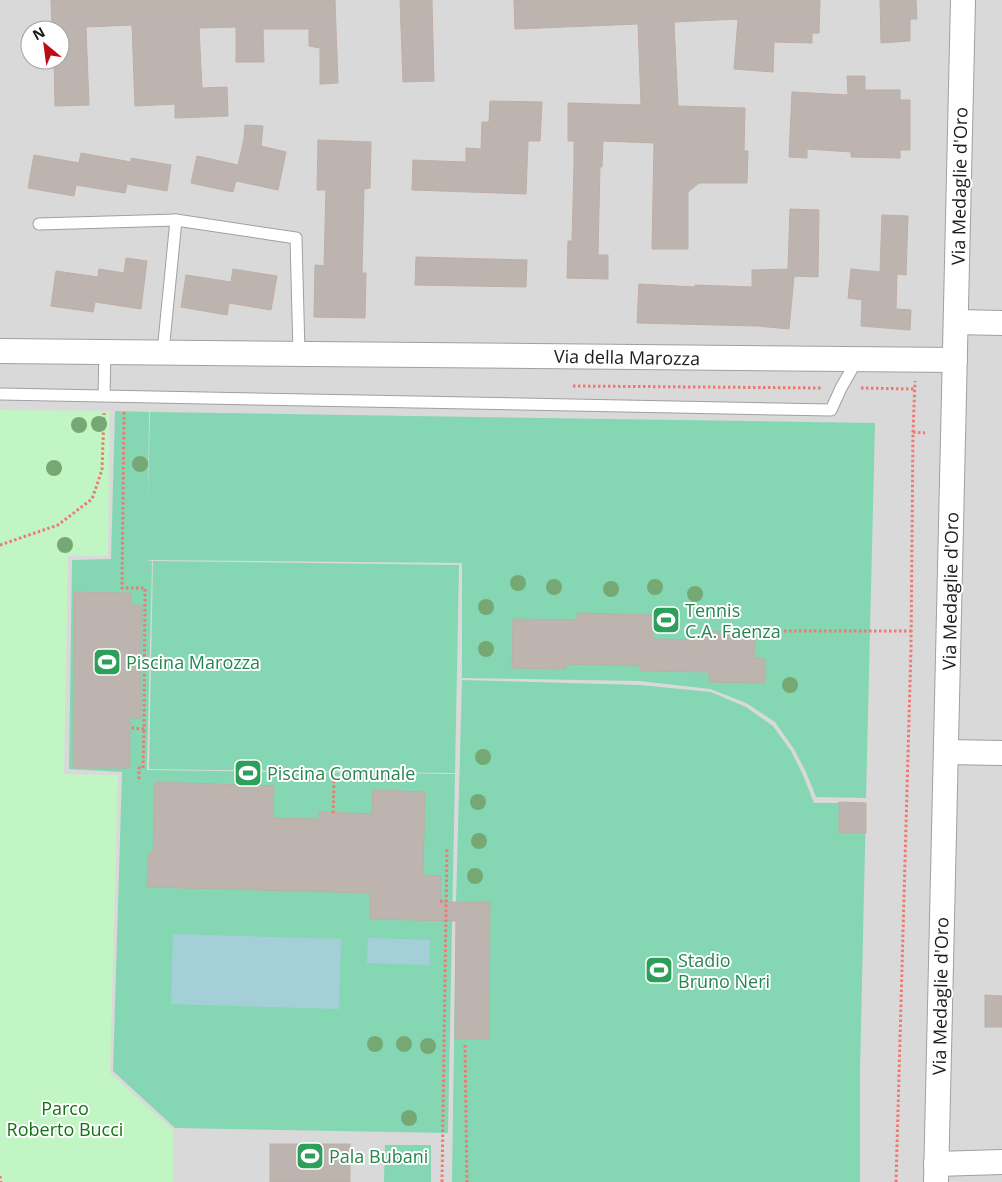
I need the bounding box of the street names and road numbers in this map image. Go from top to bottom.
street label: Via Medaglie d'Oro [946,107,972,265]
street label: Via della Marozza [554,344,700,370]
street label: Via Medaglie d'Oro [937,512,963,670]
street label: Via Medaglie d'Oro [927,917,953,1075]

